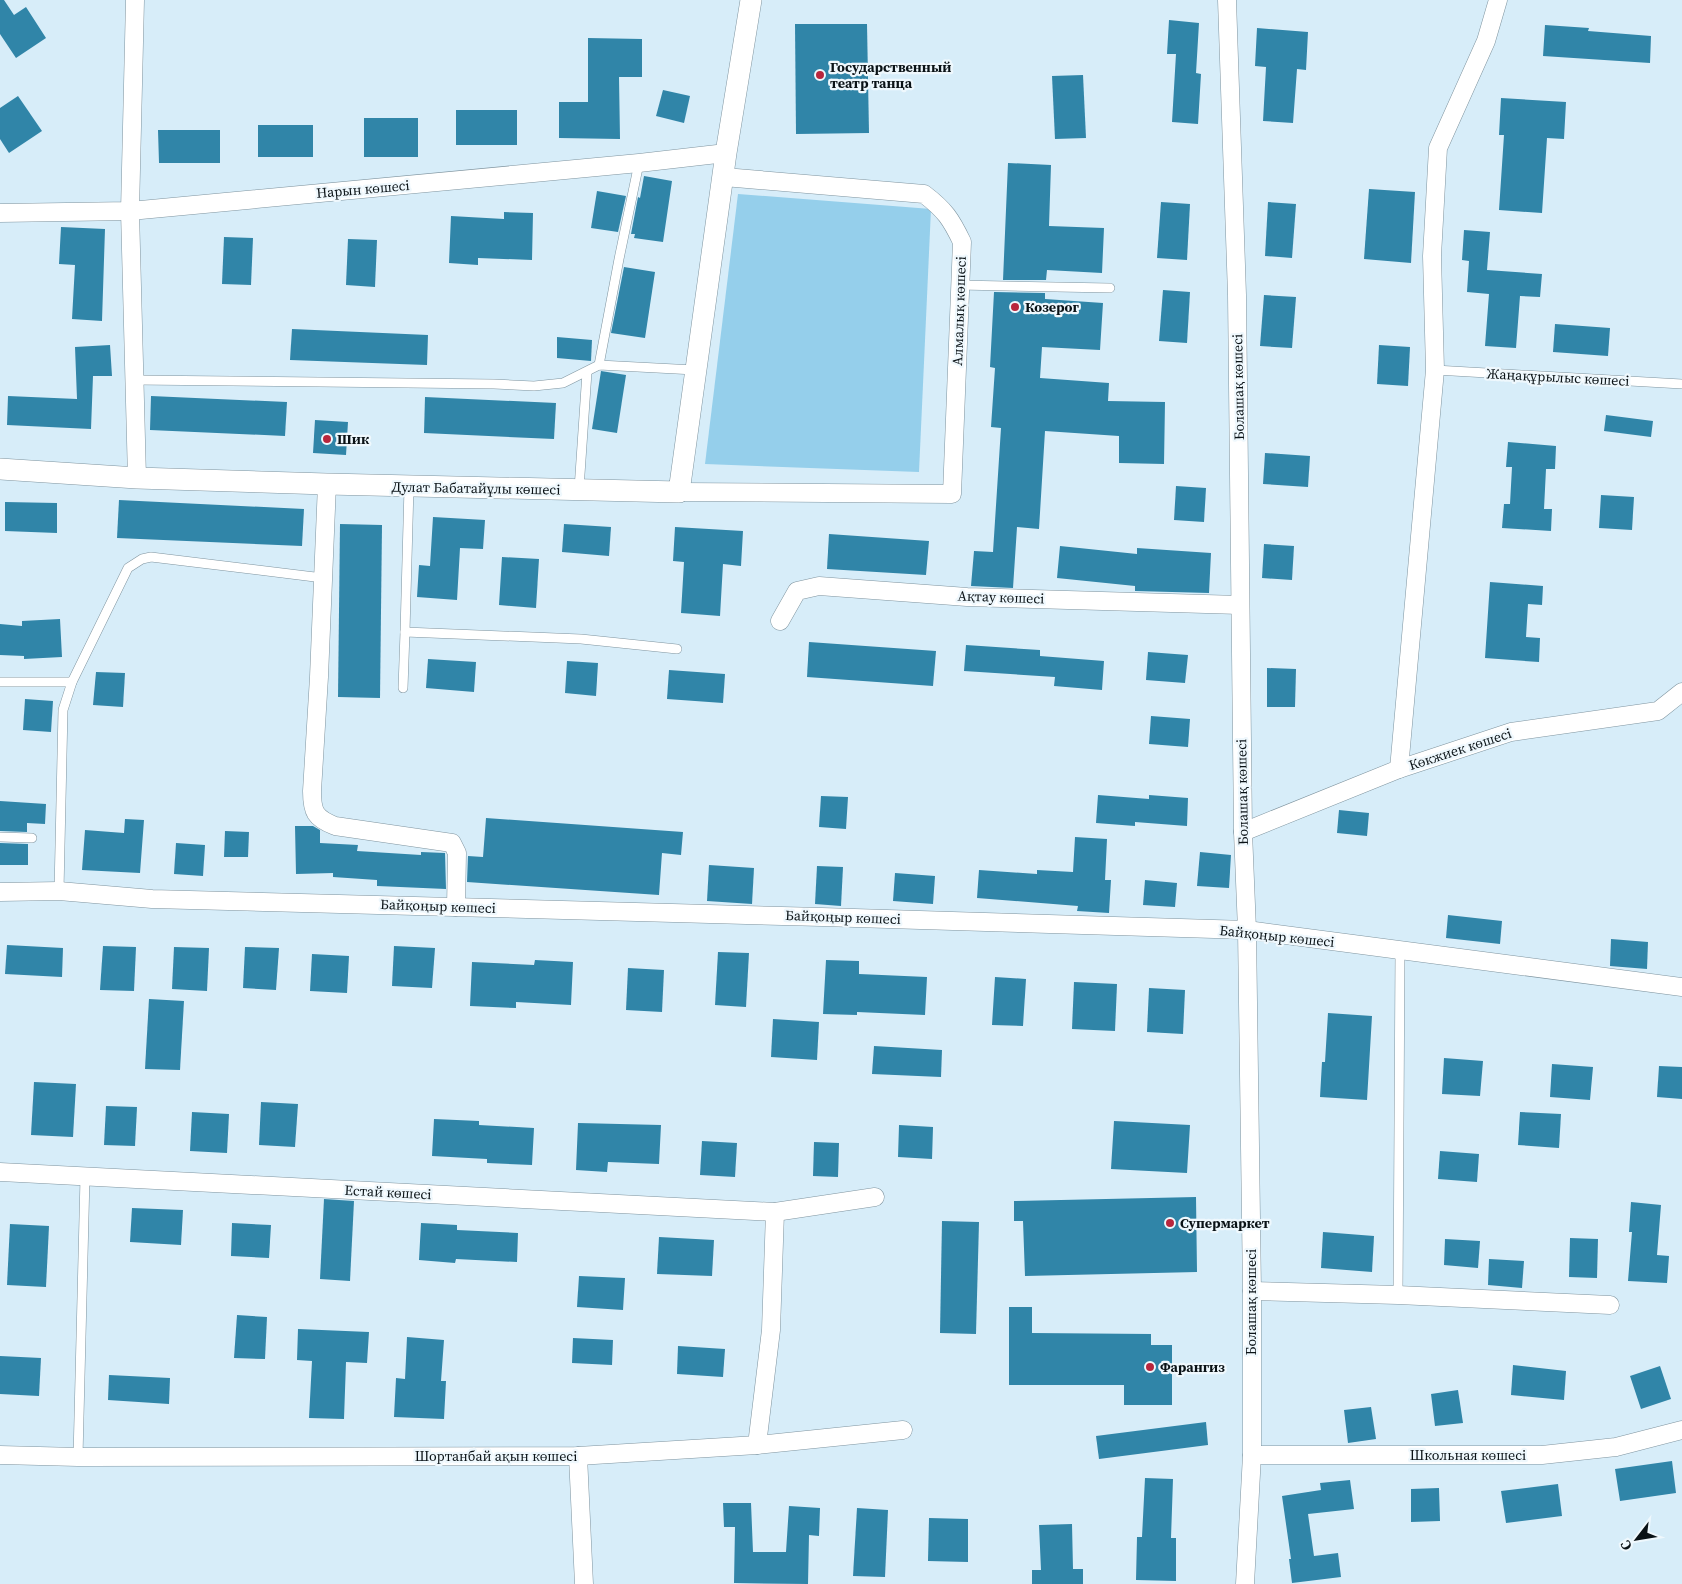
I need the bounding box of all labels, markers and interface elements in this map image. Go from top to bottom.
place label: Государственный театр танца [830,57,951,93]
marker: Государственный театр танца [814,69,826,81]
street label: Нарын көшесі [316,175,410,203]
street label: Алмалық көшесі [947,256,971,366]
place label: Козерог [1025,297,1079,317]
marker: Козерог [1009,301,1021,313]
street label: Болашақ көшесі [1227,334,1249,440]
street label: Жаңақұрылыс көшесі [1486,363,1630,391]
place label: Шик [337,429,370,449]
marker: Шик [321,433,333,445]
street label: Дулат Бабатайұлы көшесі [391,477,561,499]
street label: Ақтау көшесі [957,585,1045,609]
street label: Көкжиек көшесі [1406,723,1514,775]
street label: Болашақ көшесі [1231,739,1253,845]
street label: Байқоңыр көшесі [380,894,496,918]
street label: Байқоңыр көшесі [785,905,901,929]
street label: Байқоңыр көшесі [1218,920,1336,952]
street label: Естай көшесі [344,1180,432,1204]
place label: Супермаркет [1180,1213,1270,1233]
marker: Супермаркет [1164,1217,1176,1229]
street label: Болашақ көшесі [1241,1249,1261,1355]
place label: Фарангиз [1160,1357,1225,1377]
marker: Фарангиз [1144,1361,1156,1373]
street label: Школьная көшесі [1410,1445,1526,1465]
street label: Шортанбай ақын көшесі [415,1446,577,1466]
north arrow [1612,1514,1662,1564]
text: С [1615,1537,1637,1555]

